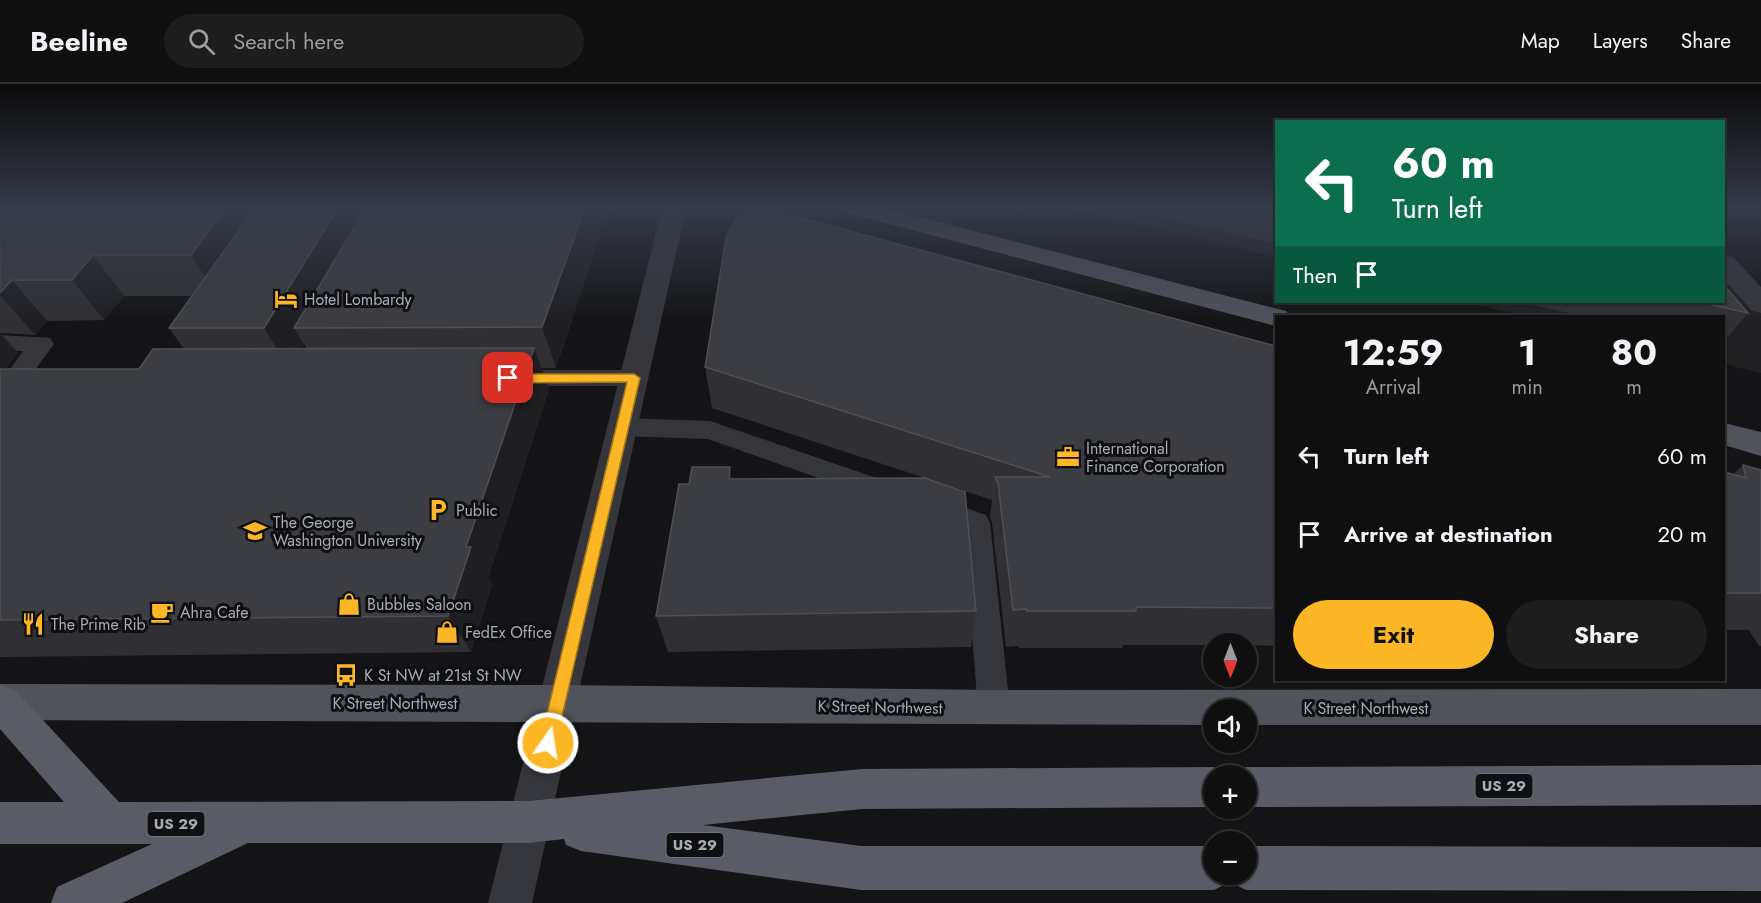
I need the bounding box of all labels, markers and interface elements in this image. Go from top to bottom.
search box [164,14,584,68]
text: Beeline [30,21,128,62]
icon: search [185,25,218,58]
text: Search here [233,25,344,57]
text: Map [1521,26,1560,56]
text: Layers [1593,26,1648,56]
text: Share [1681,26,1731,56]
text: 60 m [1392,133,1495,194]
icon: left [1293,144,1371,222]
text: Turn left [1392,189,1482,228]
icon: arrive [1350,258,1383,291]
text: Then [1293,259,1338,291]
hotel icon: Hotel Lombardy [273,286,299,312]
place label: Hotel Lombardy [304,288,413,311]
text: 12:59 [1343,326,1444,378]
text: 1 [1518,326,1536,378]
text: 80 [1611,326,1657,378]
pin [482,352,533,403]
icon: arrive [491,361,524,394]
text: Arrival [1366,373,1421,402]
text: min [1512,373,1543,402]
text: m [1626,373,1642,402]
place label: International Finance Corporation [1086,437,1225,478]
icon: left [1293,440,1326,473]
text: Turn left [1344,440,1429,472]
text: 60 m [1657,440,1707,472]
office icon: International Finance Corporation [1055,444,1081,470]
parking icon: Public [425,497,451,523]
place label: Public [456,499,497,522]
place label: The George Washington University [273,511,423,552]
school or university icon: The George Washington University [242,518,268,544]
icon: arrive [1293,518,1326,551]
text: Arrive at destination [1344,518,1553,550]
text: 20 m [1658,518,1707,550]
shop icon: Bubbles Saloon [336,591,362,617]
place label: Bubbles Saloon [367,593,472,616]
cafe icon: Ahra Cafe [149,599,175,625]
button: Exit [1293,600,1494,669]
button: Share [1506,600,1707,669]
place label: Ahra Cafe [180,601,248,624]
restaurant icon: The Prime Rib [20,611,46,637]
place label: The Prime Rib [51,613,146,636]
shop icon: FedEx Office [434,619,460,645]
place label: FedEx Office [465,621,552,644]
north arrow [1203,633,1257,687]
map controls [1203,633,1257,885]
bus stop icon: K St NW at 21st St NW [333,662,359,688]
place label: K St NW at 21st St NW [364,664,522,687]
street label: K Street Northwest [333,692,458,715]
street label: K Street Northwest [817,694,943,720]
street label: K Street Northwest [1304,697,1429,720]
button: sound [1203,699,1257,753]
position arrow [516,711,580,775]
button: + [1203,765,1257,819]
road number: US 29 [1476,774,1532,798]
road number: US 29 [148,812,204,836]
button: − [1203,831,1257,885]
road number: US 29 [666,833,724,857]

